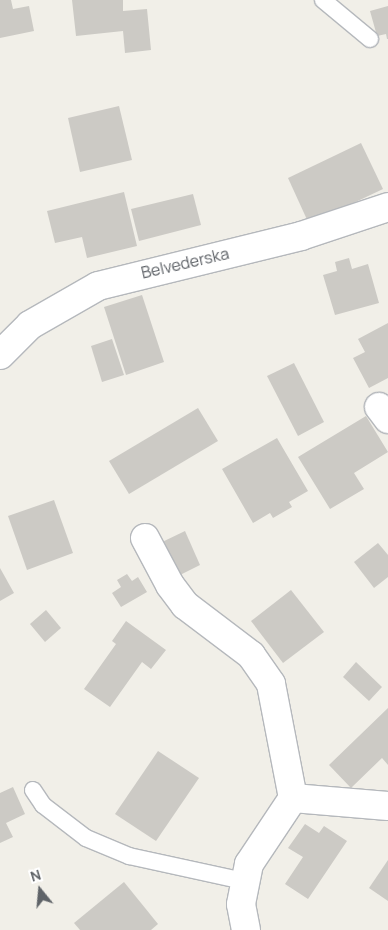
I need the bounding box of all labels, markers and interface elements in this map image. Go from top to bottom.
street label: Belvederska [139,244,231,282]
north arrow [15,865,65,915]
text: N [28,865,43,886]

